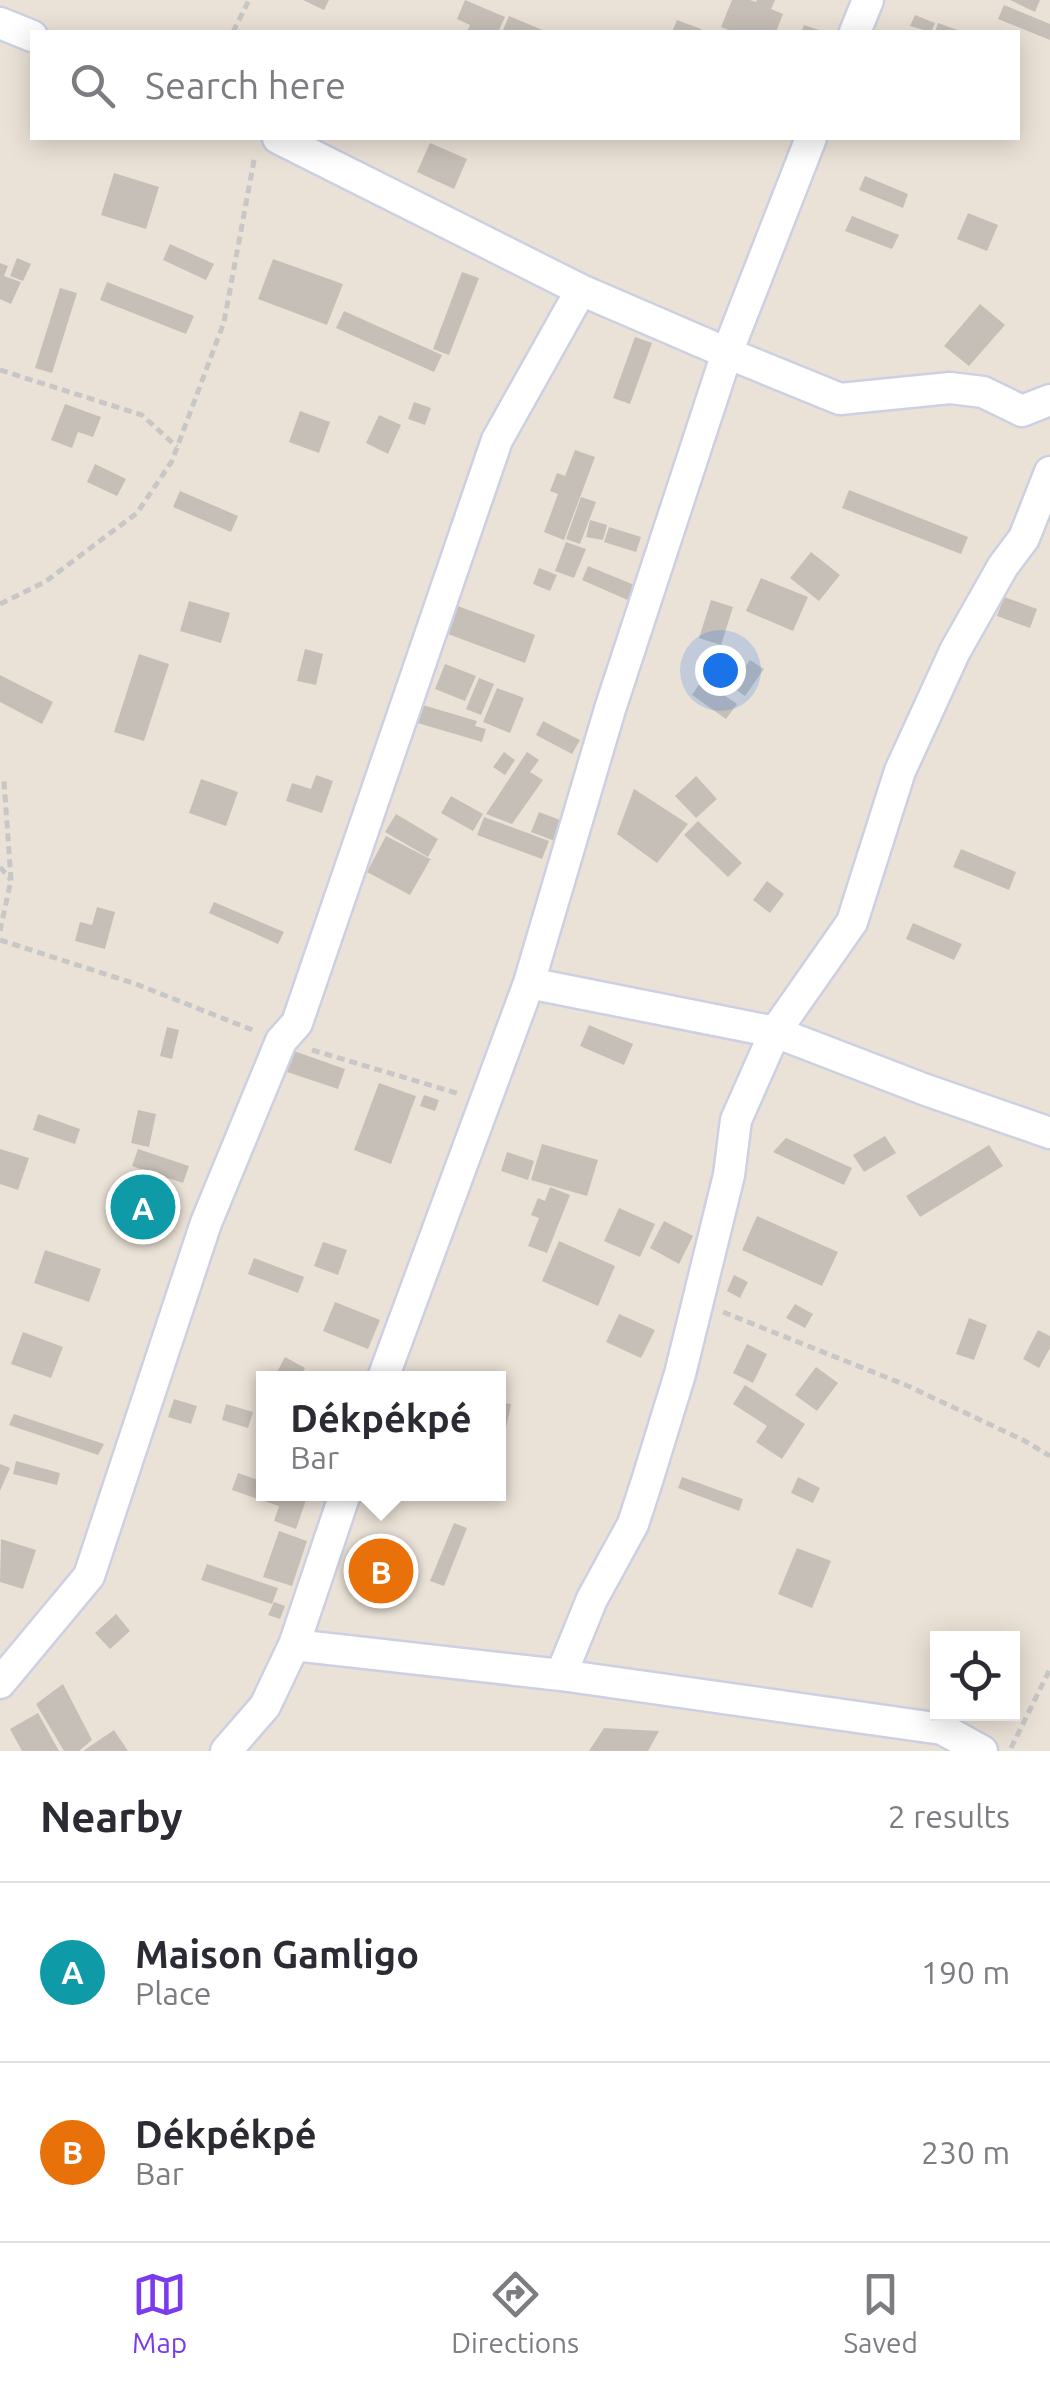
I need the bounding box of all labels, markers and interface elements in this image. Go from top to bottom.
search box [30,30,1020,140]
icon: search [65,58,120,113]
text: Search here [145,64,346,106]
your location [695,645,746,696]
pin: A [110,1170,176,1244]
popup [256,1371,506,1501]
text: Dékpékpé [290,1397,472,1439]
text: Bar [290,1439,339,1475]
pin: B [348,1534,414,1608]
map controls [930,1631,1020,1721]
button: locate [930,1631,1020,1721]
text: Nearby [40,1793,183,1840]
text: 2 results [888,1798,1010,1834]
text: Maison Gamligo [135,1933,419,1975]
text: A [61,1954,84,1990]
text: 190 m [921,1954,1010,1990]
text: Place [135,1975,211,2011]
text: Dékpékpé [135,2113,317,2155]
text: B [62,2134,83,2170]
text: 230 m [921,2134,1010,2170]
text: Bar [135,2155,184,2191]
tab: Map [132,2267,187,2358]
tab: Directions [451,2267,579,2358]
tab: Saved [843,2267,918,2358]

